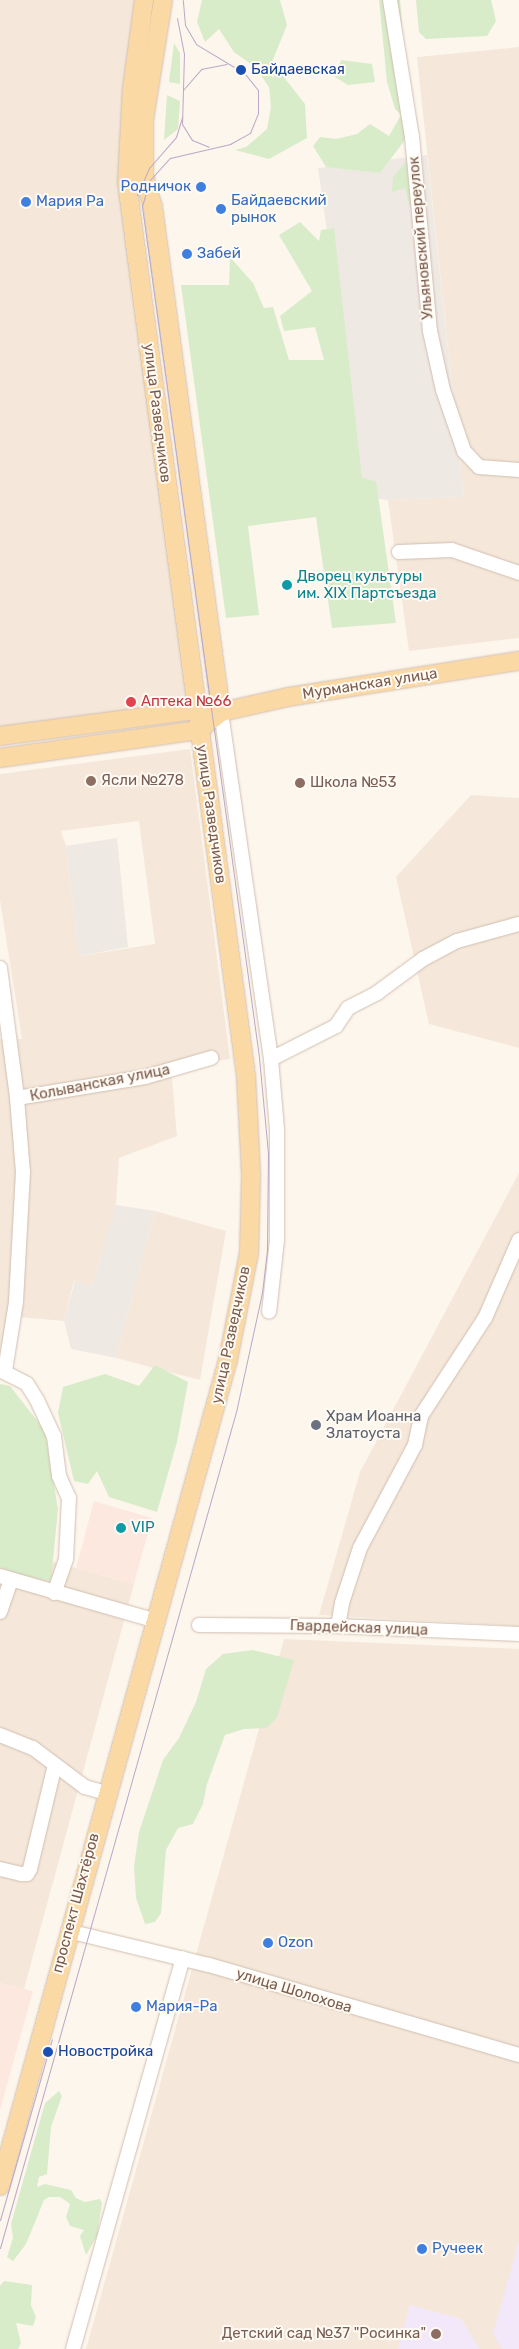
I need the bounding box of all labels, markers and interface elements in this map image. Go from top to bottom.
place label: Байдаевская [251,61,345,79]
marker: Байдаевская [235,64,247,76]
street label: Ульяновский переулок [405,156,437,320]
place label: Родничок [121,178,191,196]
marker: Родничок [195,181,207,193]
place label: Байдаевский рынок [231,191,327,226]
place label: Мария Ра [36,193,104,211]
marker: Мария Ра [20,196,32,208]
marker: Байдаевский рынок [215,203,227,215]
place label: Забей [197,245,241,263]
marker: Забей [181,248,193,260]
street label: улица Разведчиков [140,342,174,484]
place label: Дворец культуры им. XIX Партсъезда [297,567,436,602]
marker: Дворец культуры им. XIX Партсъезда [281,579,293,591]
street label: Мурманская улица [301,664,439,704]
place label: Аптека №66 [141,693,231,711]
marker: Аптека №66 [125,696,137,708]
street label: улица Разведчиков [192,743,230,885]
place label: Ясли №278 [101,772,184,790]
place label: Школа №53 [310,774,396,792]
marker: Ясли №278 [85,775,97,787]
marker: Школа №53 [294,777,306,789]
street label: Колыванская улица [28,1061,172,1105]
street label: улица Разведчиков [208,1265,254,1405]
place label: Храм Иоанна Златоуста [326,1407,421,1442]
marker: Храм Иоанна Златоуста [310,1419,322,1431]
place label: VIP [131,1519,155,1537]
marker: VIP [115,1522,127,1534]
street label: Гвардейская улица [290,1617,428,1639]
street label: проспект Шахтёров [49,1831,103,1975]
place label: Ozon [278,1934,313,1952]
marker: Ozon [262,1937,274,1949]
street label: улица Шолохова [234,1965,354,2017]
place label: Мария-Ра [146,1998,218,2016]
marker: Мария-Ра [130,2001,142,2013]
place label: Новостройка [58,2043,153,2061]
marker: Новостройка [42,2046,54,2058]
place label: Ручеек [432,2240,483,2258]
marker: Ручеек [416,2243,428,2255]
place label: Детский сад №37 "Росинка" [222,2325,426,2343]
marker: Детский сад №37 "Росинка" [430,2328,442,2340]

